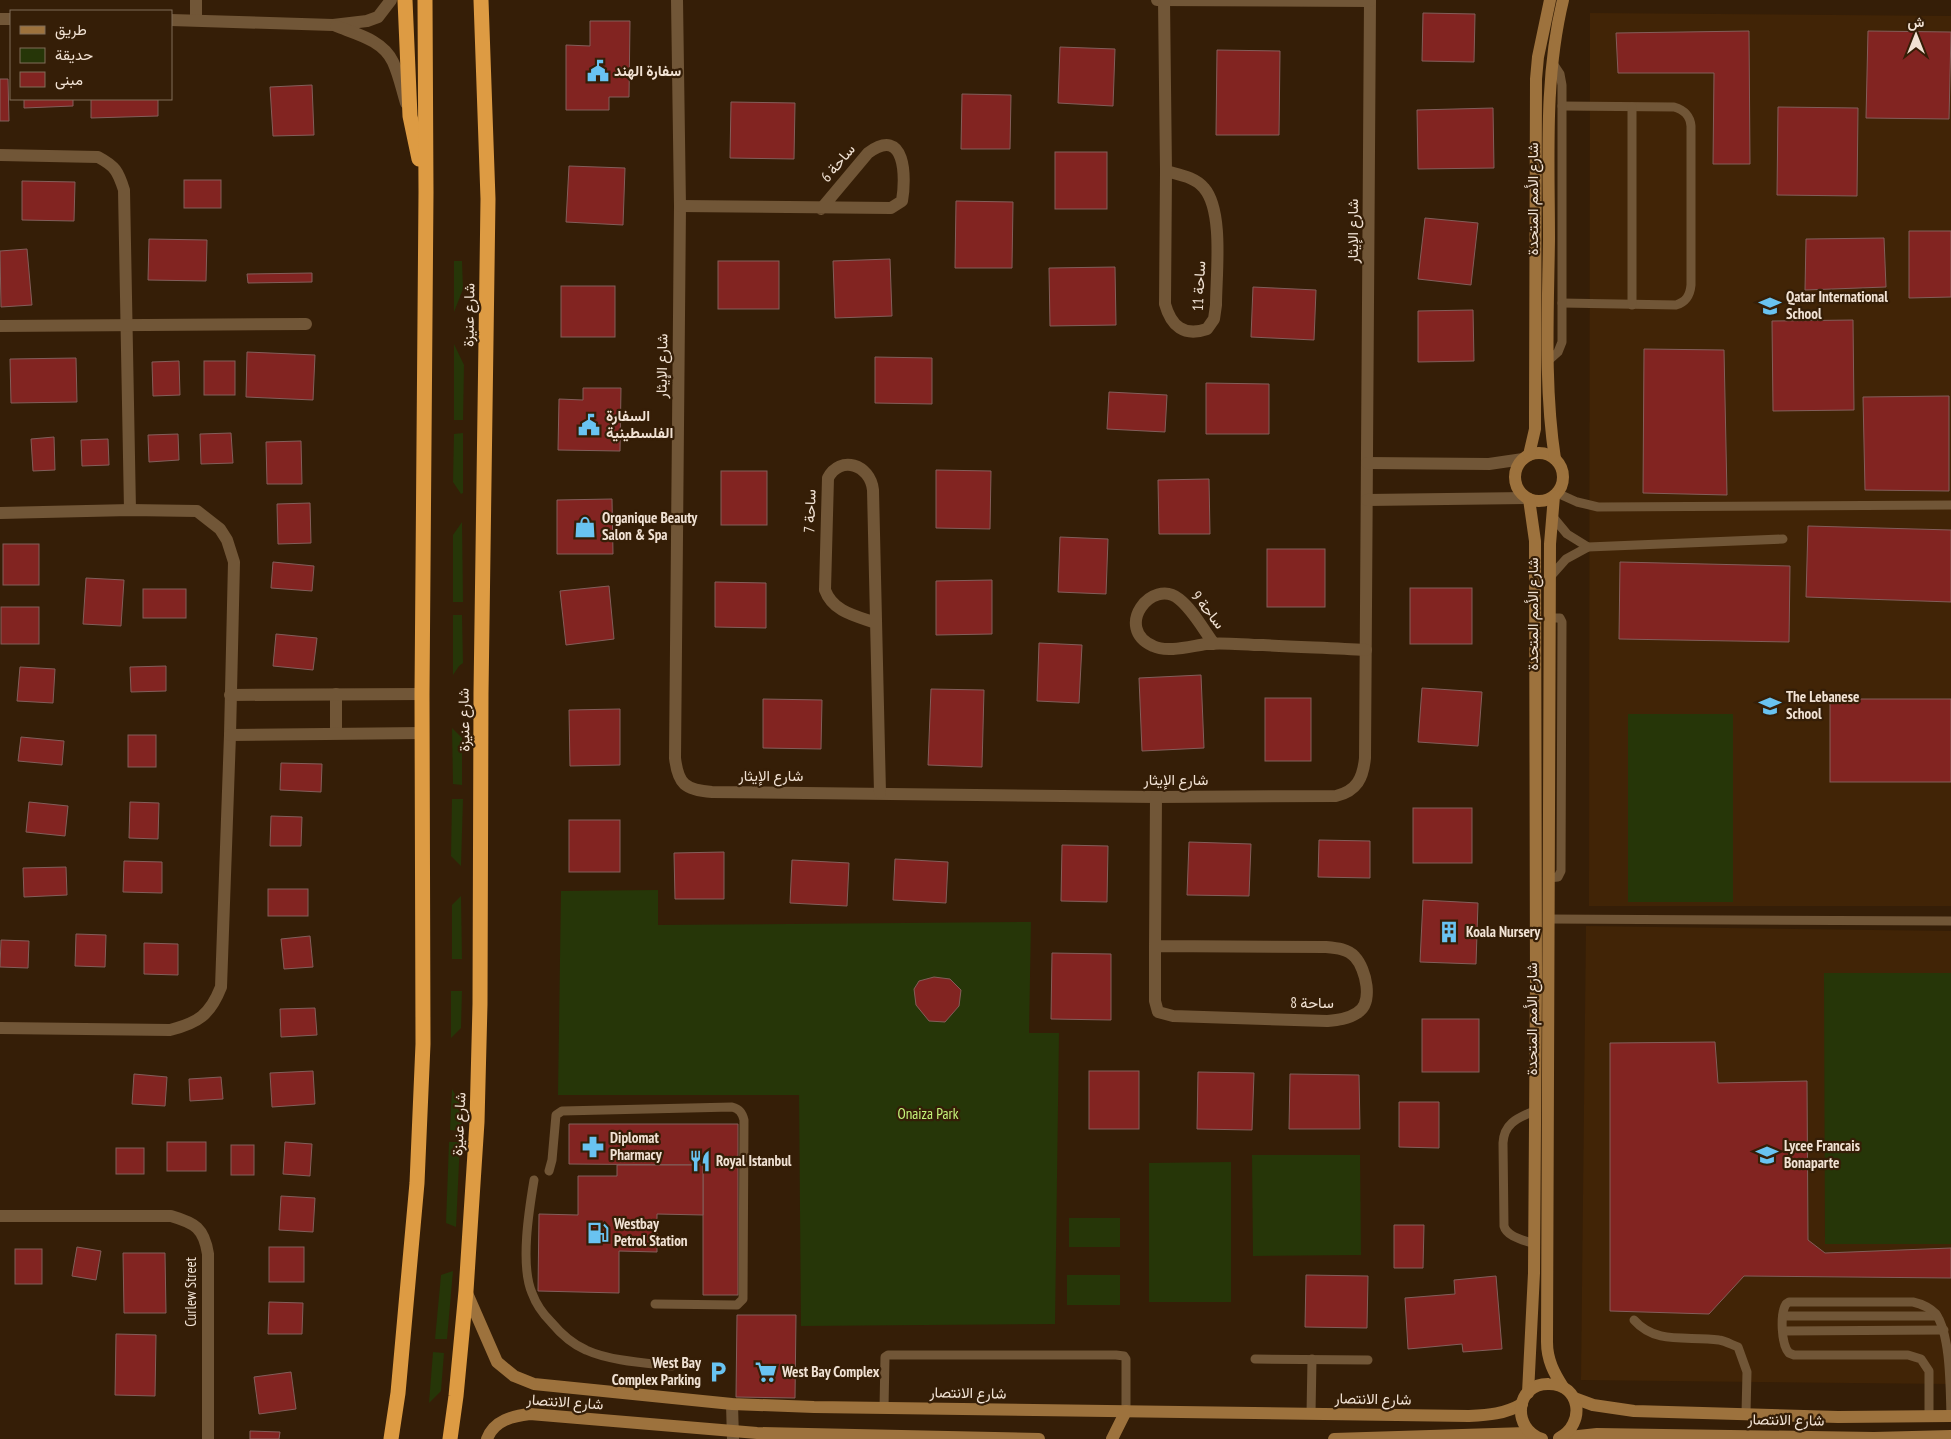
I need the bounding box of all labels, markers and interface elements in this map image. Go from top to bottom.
legend [10,10,172,100]
north arrow [1891,10,1941,60]
text: ش [1908,13,1925,31]
text: طريق [55,20,87,40]
text: حديقة [55,45,93,64]
public building icon: سفارة الهند [585,58,611,84]
place label: سفارة الهند [614,61,681,80]
text: مبنى [55,70,83,90]
street label: ساحة 6 [816,140,859,185]
street label: شارع الأمم المتحدة [1523,142,1544,256]
street label: شارع الإيثار [1343,198,1364,264]
street label: ساحة 11 [1188,260,1209,312]
street label: شارع عنيزة [458,283,481,347]
place label: Qatar International School [1786,287,1888,323]
school or university icon: Qatar International School [1757,293,1783,319]
street label: شارع الإيثار [651,333,674,400]
place label: السفارة الفلسطينية [606,406,673,442]
public building icon: السفارة الفلسطينية [576,412,602,438]
street label: ساحة 7 [799,489,820,533]
place label: Organique Beauty Salon & Spa [602,508,698,544]
shop icon: Organique Beauty Salon & Spa [572,514,598,540]
street label: شارع الأمم المتحدة [1523,557,1544,671]
street label: ساحة 9 [1187,587,1230,633]
place label: The Lebanese School [1786,687,1859,723]
street label: شارع عنيزة [453,688,476,752]
school or university icon: The Lebanese School [1757,693,1783,719]
street label: شارع الإيثار [738,766,804,787]
street label: شارع الإيثار [1143,770,1209,791]
building icon: Koala Nursery [1436,919,1462,945]
place label: Koala Nursery [1466,922,1541,941]
street label: شارع الأمم المتحدة [1522,962,1543,1076]
street label: ساحة 8 [1290,993,1334,1012]
street label: شارع عنيزة [447,1091,472,1156]
park label: Onaiza Park [898,1104,959,1123]
place label: Diplomat Pharmacy [610,1128,663,1164]
pharmacy icon: Diplomat Pharmacy [580,1134,606,1160]
place label: Lycee Francais Bonaparte [1784,1136,1860,1172]
school or university icon: Lycee Francais Bonaparte [1754,1142,1780,1168]
restaurant icon: Royal Istanbul [687,1148,713,1174]
place label: Royal Istanbul [716,1151,792,1170]
place label: Westbay Petrol Station [613,1214,688,1250]
fuel station icon: Westbay Petrol Station [585,1220,611,1246]
street label: Curlew Street [181,1257,200,1327]
place label: West Bay Complex Parking [612,1353,702,1389]
parking icon: West Bay Complex Parking [705,1359,731,1385]
supermarket icon: West Bay Complex [753,1359,779,1385]
place label: West Bay Complex [781,1362,880,1381]
street label: شارع الانتصار [928,1382,1007,1405]
street label: شارع الانتصار [1333,1388,1412,1411]
street label: شارع الانتصار [525,1389,604,1416]
street label: شارع الانتصار [1746,1409,1825,1432]

